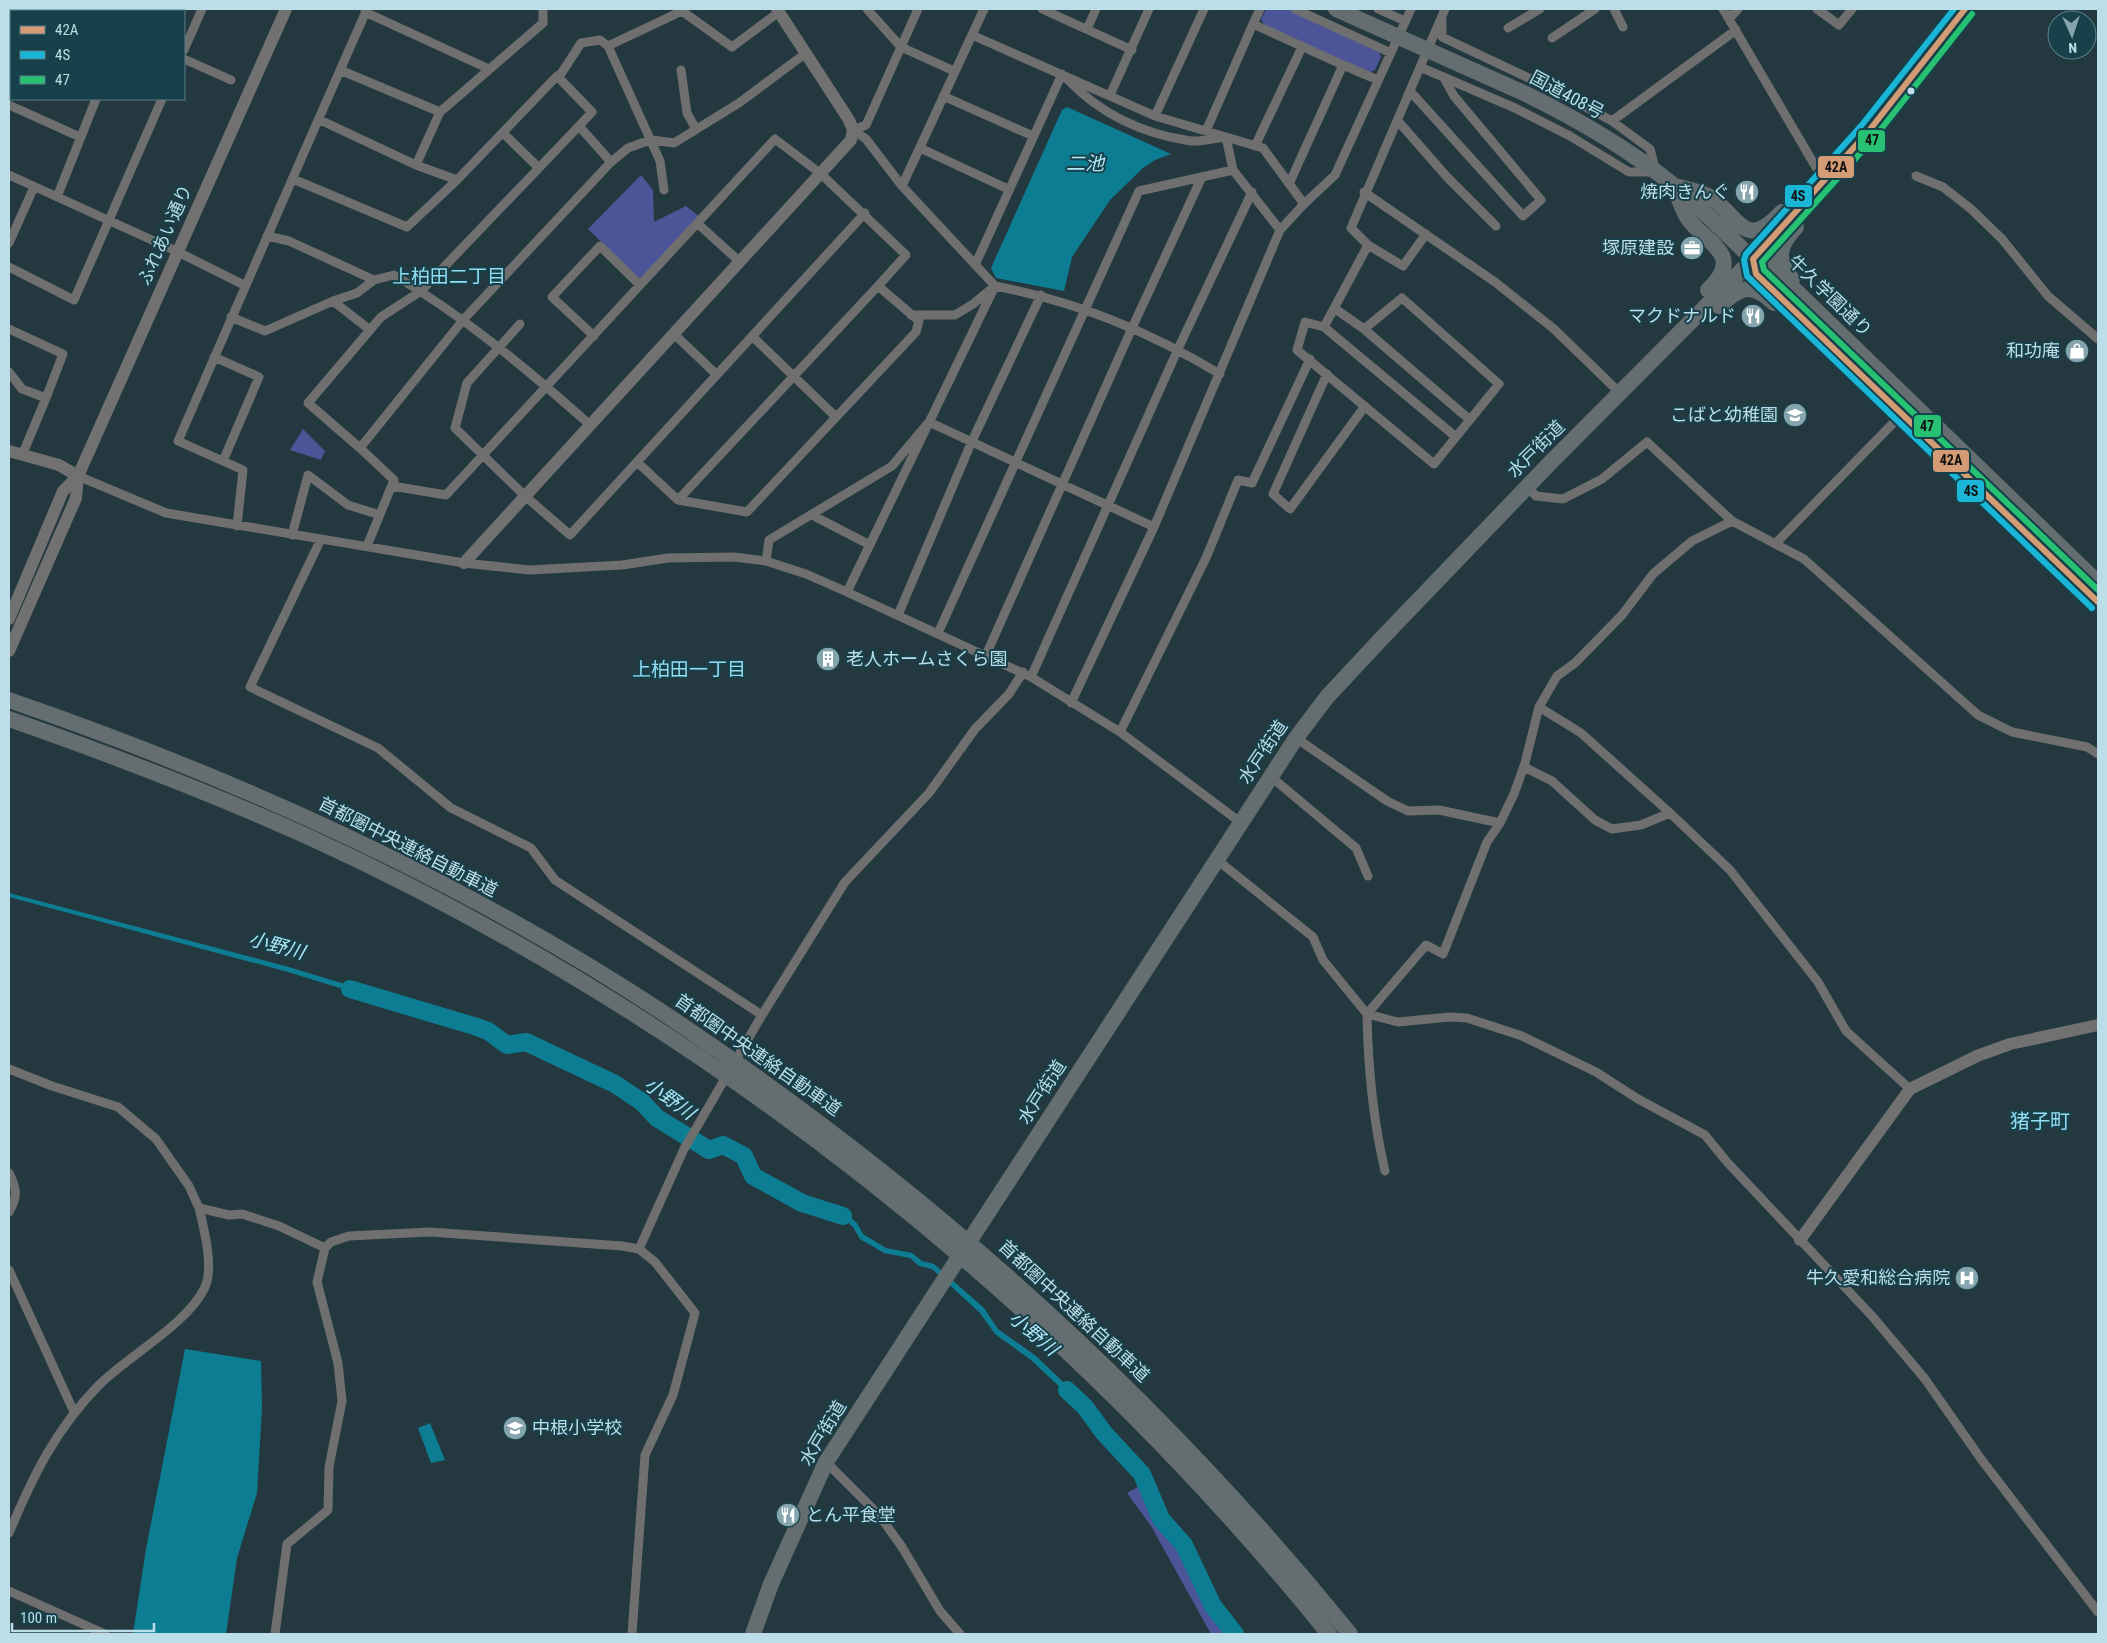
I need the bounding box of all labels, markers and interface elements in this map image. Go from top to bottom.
legend [10,10,185,100]
north arrow [2047,10,2097,60]
text: 42A [55,21,79,39]
text: N [2068,40,2077,56]
text: 4S [55,46,70,64]
street label: 国道408号 [1527,66,1608,123]
text: 47 [55,71,70,89]
unlabelled marker [1906,86,1916,96]
line badge: 47 [1857,129,1886,153]
text: 47 [1865,132,1879,148]
water label: 二池 [1066,152,1106,175]
line badge: 42A [1817,155,1855,179]
text: 42A [1825,159,1848,175]
restaurant icon: 焼肉きんぐ [1734,179,1760,205]
street label: ふれあい通り [133,181,196,288]
place label: 焼肉きんぐ [1640,181,1730,202]
line badge: 4S [1784,184,1813,208]
text: 4S [1791,188,1806,204]
office icon: 塚原建設 [1679,235,1705,261]
place label: 塚原建設 [1602,237,1674,258]
street label: 牛久学園通り [1784,251,1876,341]
district label: 上柏田二丁目 [392,265,506,288]
restaurant icon: マクドナルド [1740,303,1766,329]
place label: マクドナルド [1628,305,1736,326]
shop icon: 和功庵 [2064,338,2090,364]
place label: 和功庵 [2006,340,2060,361]
school or university icon: こばと幼稚園 [1782,402,1808,428]
place label: こばと幼稚園 [1670,404,1778,425]
line badge: 47 [1913,414,1942,438]
street label: 水戸街道 [1503,416,1569,482]
text: 47 [1920,418,1934,434]
line badge: 42A [1932,449,1970,473]
text: 42A [1940,452,1963,468]
line badge: 4S [1956,479,1985,503]
text: 4S [1964,483,1979,499]
building icon: 老人ホームさくら園 [815,646,841,672]
place label: 老人ホームさくら園 [846,648,1007,669]
district label: 上柏田一丁目 [632,658,746,681]
street label: 水戸街道 [1234,716,1291,787]
street label: 首都圏中央連絡自動車道 [315,792,501,901]
water label: 小野川 [246,927,309,964]
street label: 首都圏中央連絡自動車道 [671,989,845,1120]
street label: 水戸街道 [1013,1056,1070,1128]
water label: 小野川 [640,1072,701,1126]
district label: 猪子町 [2010,1109,2070,1133]
street label: 首都圏中央連絡自動車道 [995,1235,1154,1386]
hospital icon: 牛久愛和総合病院 [1954,1265,1980,1291]
place label: 牛久愛和総合病院 [1806,1267,1950,1288]
water label: 小野川 [1004,1306,1064,1362]
street label: 水戸街道 [795,1396,850,1469]
school or university icon: 中根小学校 [502,1415,528,1441]
place label: 中根小学校 [532,1417,622,1438]
restaurant icon: とん平食堂 [775,1502,801,1528]
place label: とん平食堂 [806,1504,896,1525]
scale bar [12,1600,155,1632]
text: 100 m [20,1609,57,1627]

